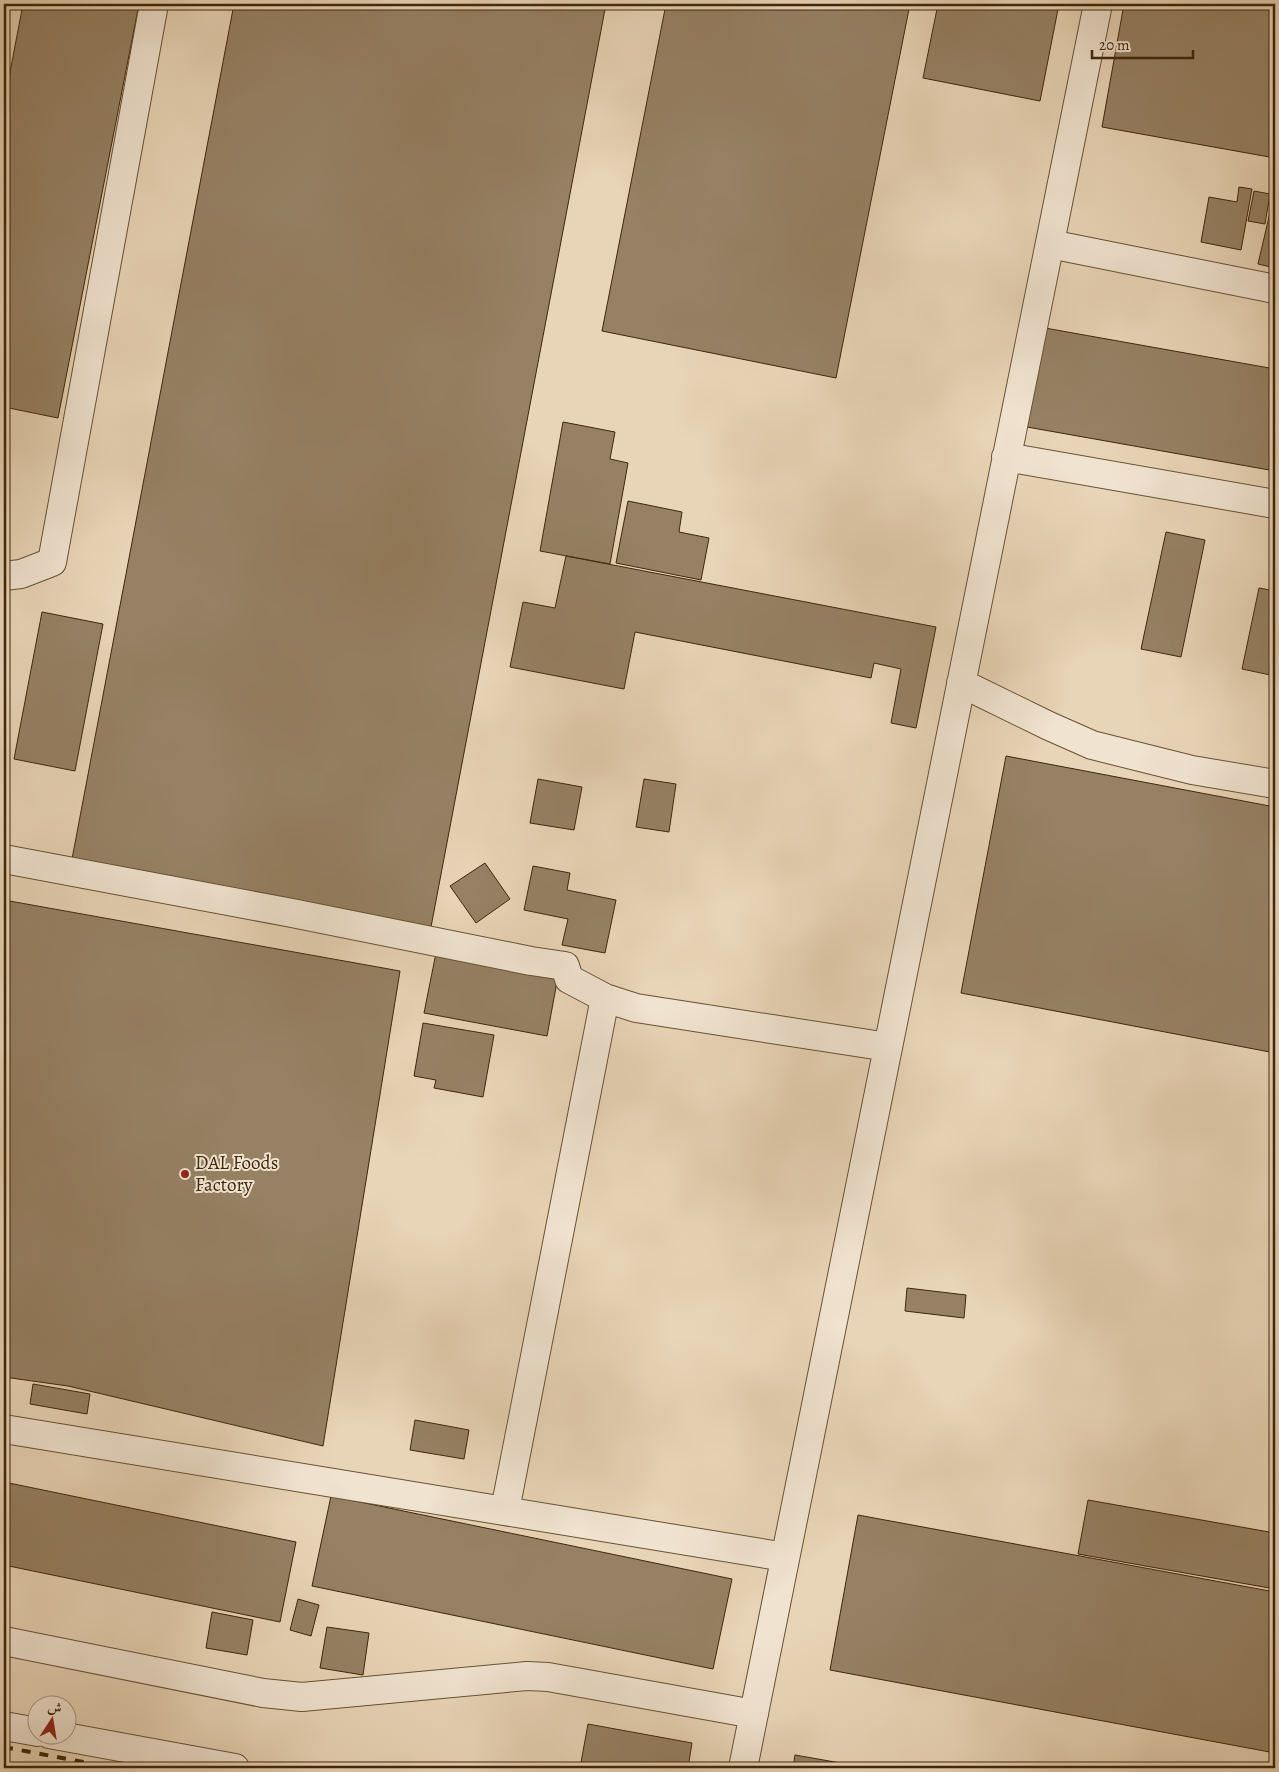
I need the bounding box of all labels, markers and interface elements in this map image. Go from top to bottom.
scale bar [1092,28,1193,60]
text: 20 m [1099,35,1130,55]
place label: DAL Foods Factory [195,1150,278,1198]
marker: DAL Foods Factory [179,1168,191,1180]
north arrow [28,1694,78,1744]
text: ش [46,1697,63,1719]

